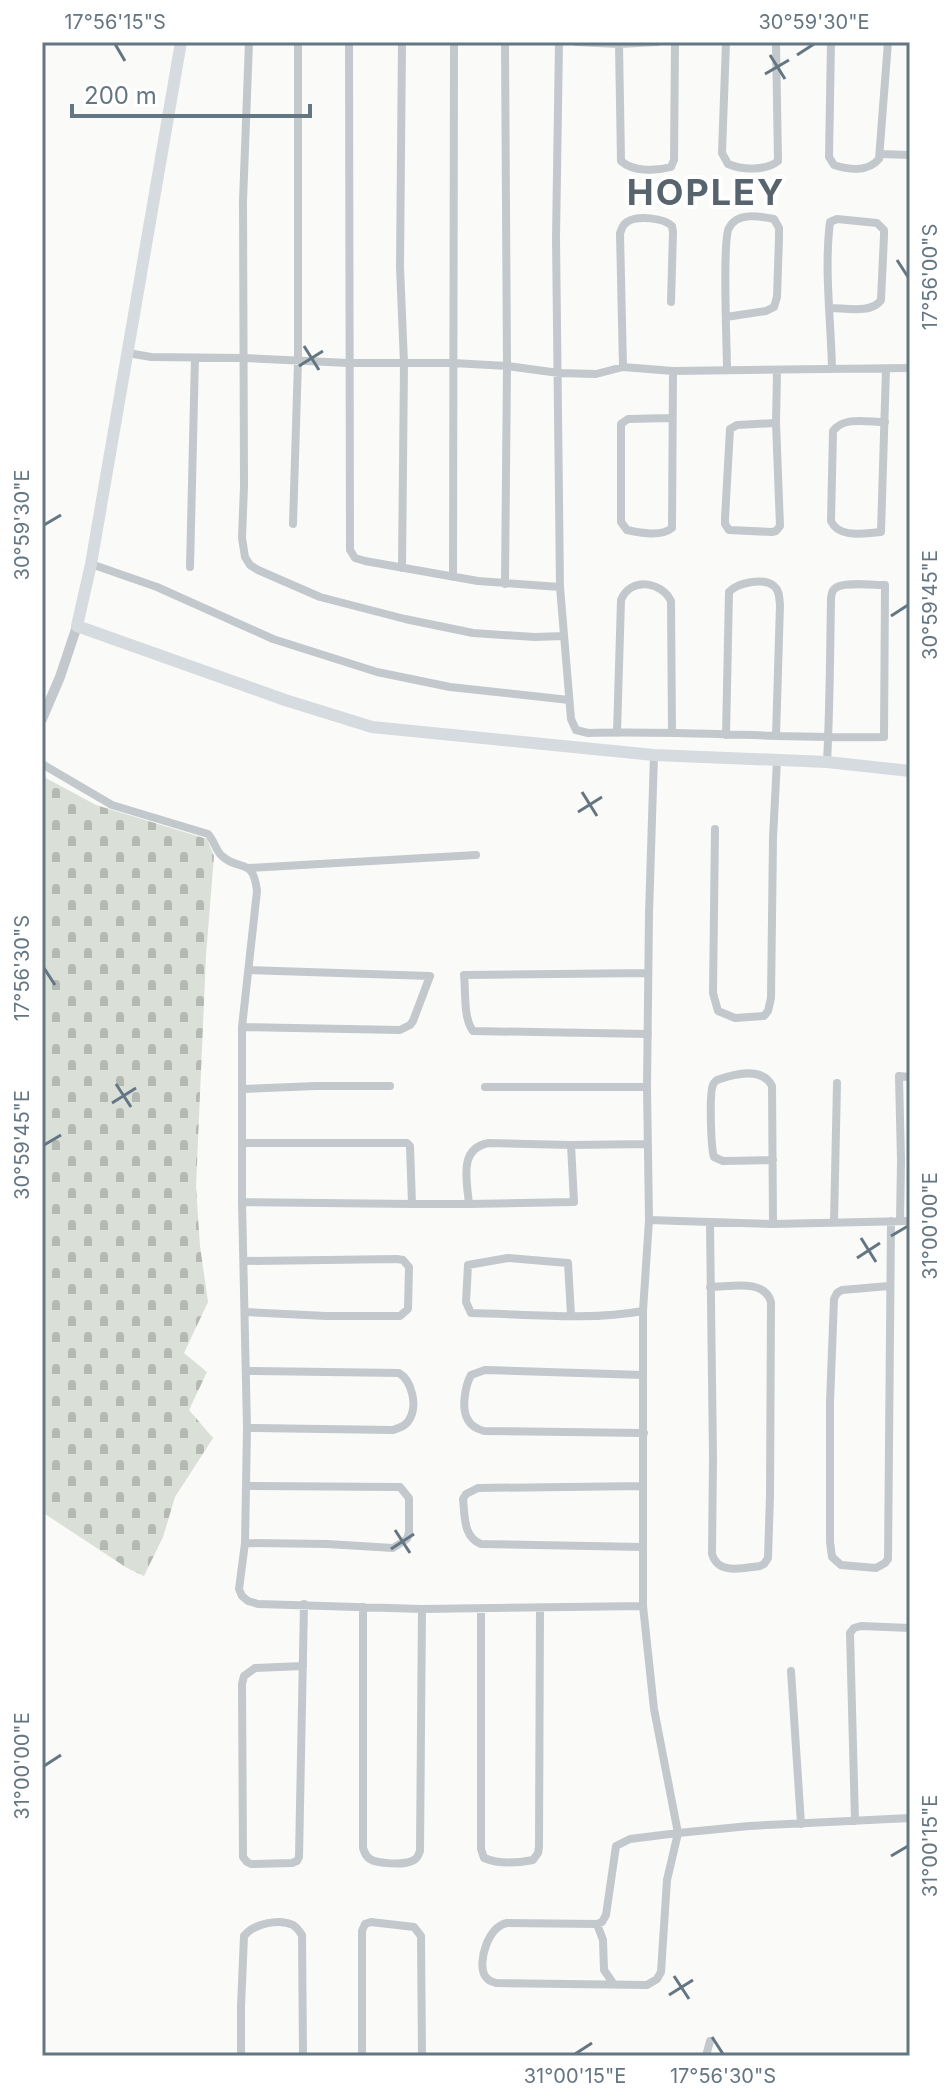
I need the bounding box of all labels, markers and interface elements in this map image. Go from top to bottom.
text: 17°56'15"S [64,10,166,34]
text: 30°59'30"E [759,10,869,34]
scale bar [72,68,310,118]
text: 200 m [84,81,157,110]
district label: HOPLEY [627,170,785,214]
text: 17°56'00"S [918,224,942,330]
text: 30°59'30"E [10,470,34,580]
text: 30°59'45"E [918,550,942,660]
text: 17°56'30"S [10,915,34,1021]
text: 30°59'45"E [10,1090,34,1200]
text: 31°00'00"E [918,1172,942,1280]
text: 31°00'00"E [10,1712,34,1820]
text: 31°00'15"E [918,1795,942,1897]
text: 31°00'15"E [524,2064,626,2088]
text: 17°56'30"S [670,2064,776,2088]

